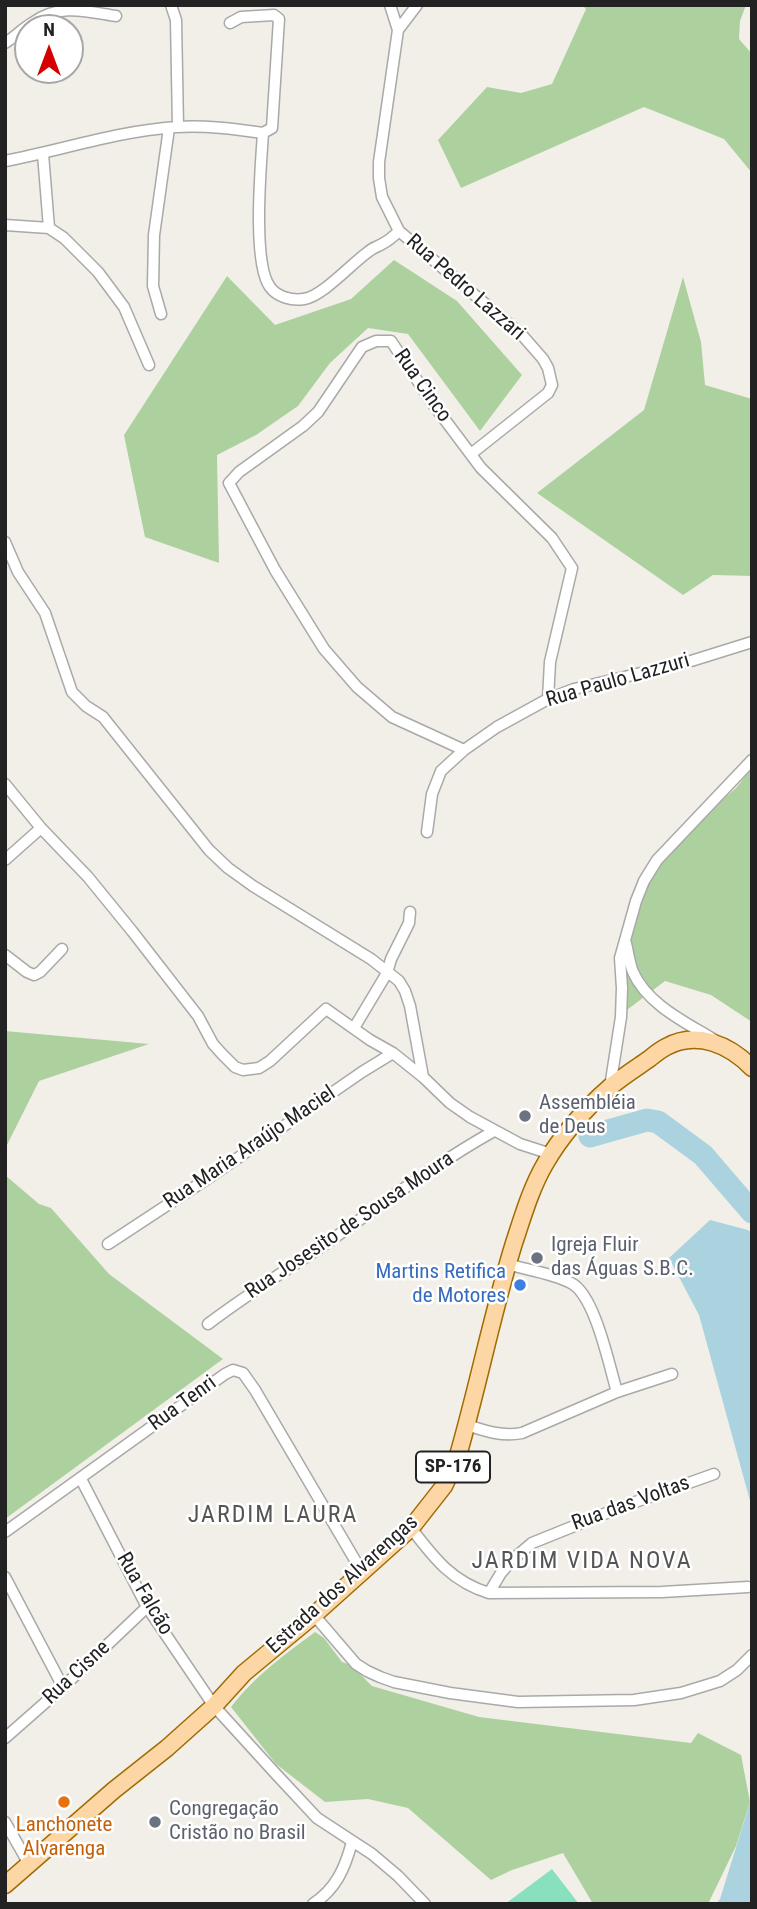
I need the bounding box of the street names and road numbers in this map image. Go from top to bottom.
street label: Rua Pedro Lazzari [400,230,530,346]
street label: Rua Cinco [388,345,456,427]
street label: Rua Paulo Lazzuri [543,648,693,714]
street label: Rua Maria Araújo Maciel [159,1081,341,1215]
street label: Rua Josesito de Sousa Moura [241,1147,459,1305]
street label: Rua Tenri [144,1371,222,1437]
road number: SP-176 [416,1452,490,1483]
street label: Rua das Voltas [569,1471,693,1537]
street label: Estrada dos Alvarengas [262,1510,424,1660]
street label: Rua Falcão [110,1548,178,1640]
street label: Rua Cisne [38,1636,116,1710]

